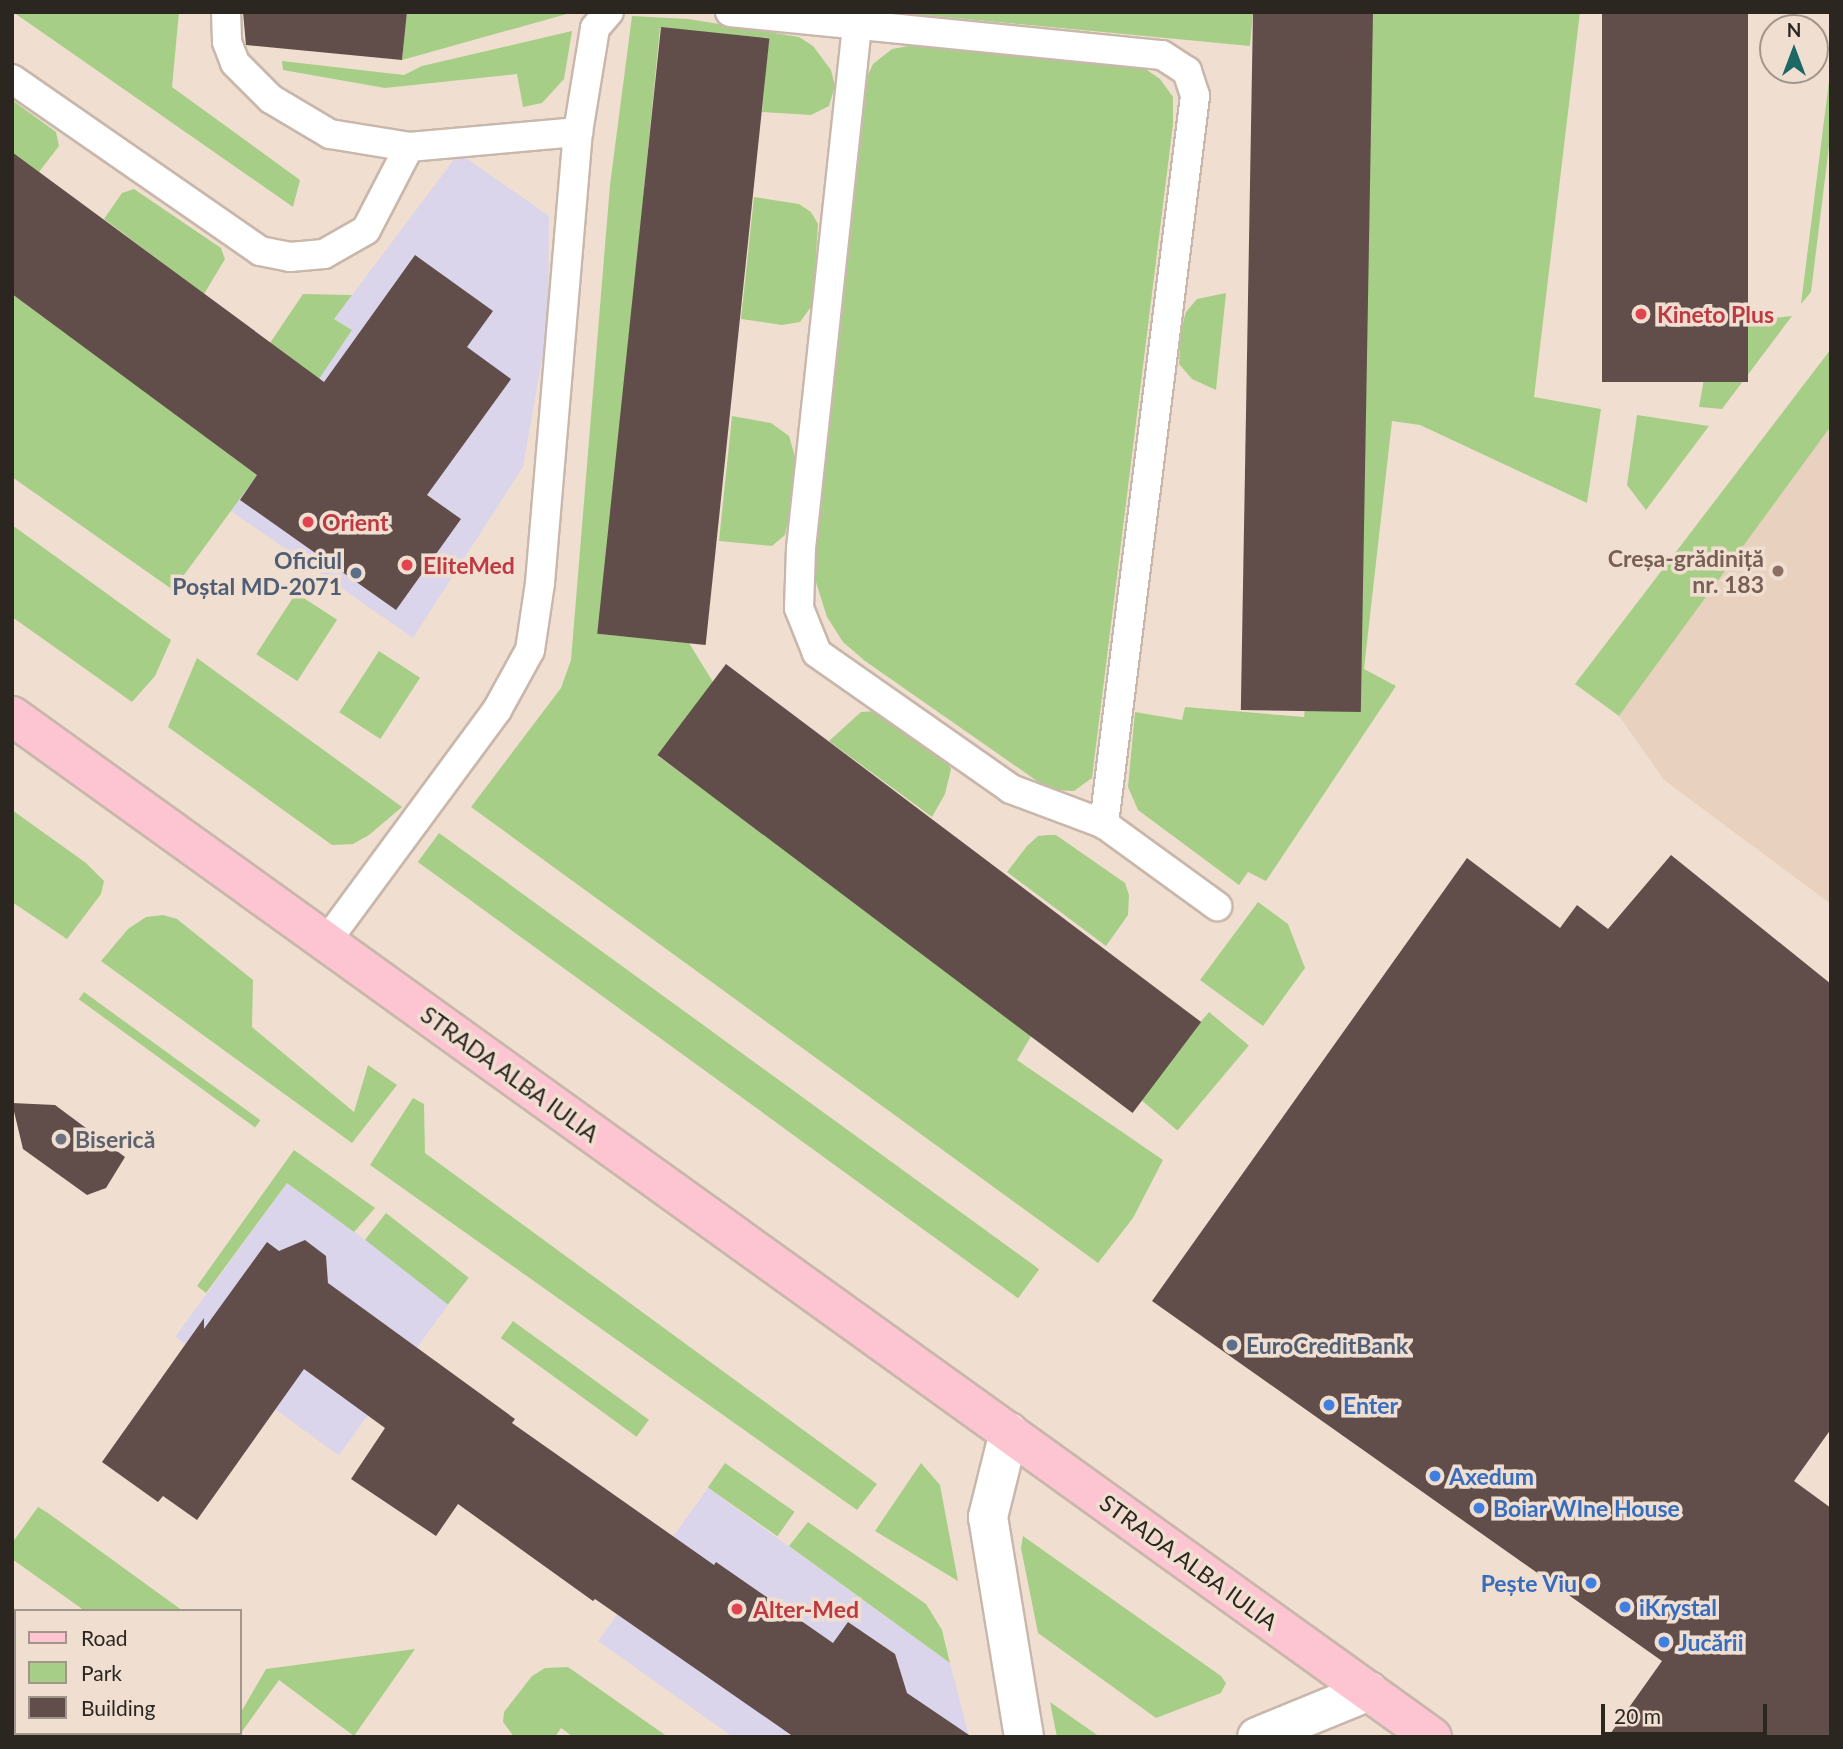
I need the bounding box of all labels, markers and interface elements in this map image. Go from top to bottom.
north arrow [1759,14,1829,84]
text: N [1787,18,1801,41]
place label: Kineto Plus [1657,300,1774,328]
marker: Kineto Plus [1631,304,1651,324]
place label: Orient [322,508,388,536]
marker: Orient [300,514,316,530]
place label: Creșa-grădiniță nr. 183 [1608,544,1764,598]
place label: Oficiul Poștal MD-2071 [172,546,342,600]
place label: EliteMed [423,551,515,579]
marker: EliteMed [397,555,417,575]
marker: Creșa-grădiniță nr. 183 [1770,563,1786,579]
marker: Oficiul Poștal MD-2071 [348,565,364,581]
street label: STRADA ALBA IULIA [415,1000,605,1148]
place label: Biserică [75,1125,155,1153]
marker: Biserică [53,1131,69,1147]
place label: EuroCreditBank [1246,1331,1408,1359]
marker: EuroCreditBank [1224,1337,1240,1353]
place label: Enter [1343,1391,1398,1419]
marker: Enter [1321,1397,1337,1413]
place label: Axedum [1449,1462,1534,1490]
marker: Axedum [1427,1468,1443,1484]
street label: STRADA ALBA IULIA [1094,1488,1284,1636]
place label: Boiar WIne House [1493,1494,1680,1522]
marker: Boiar WIne House [1471,1500,1487,1516]
place label: Pește Viu [1480,1569,1577,1597]
marker: Pește Viu [1583,1575,1599,1591]
place label: iKrystal [1639,1593,1717,1621]
place label: Alter-Med [753,1595,859,1623]
marker: Alter-Med [727,1599,747,1619]
marker: iKrystal [1617,1599,1633,1615]
legend [14,1609,242,1735]
text: Road [81,1625,128,1650]
place label: Jucării [1678,1628,1744,1656]
marker: Jucării [1656,1634,1672,1650]
text: Park [81,1660,122,1685]
scale bar [1605,1690,1771,1734]
text: Building [81,1695,156,1720]
text: 20 m [1614,1703,1661,1728]

